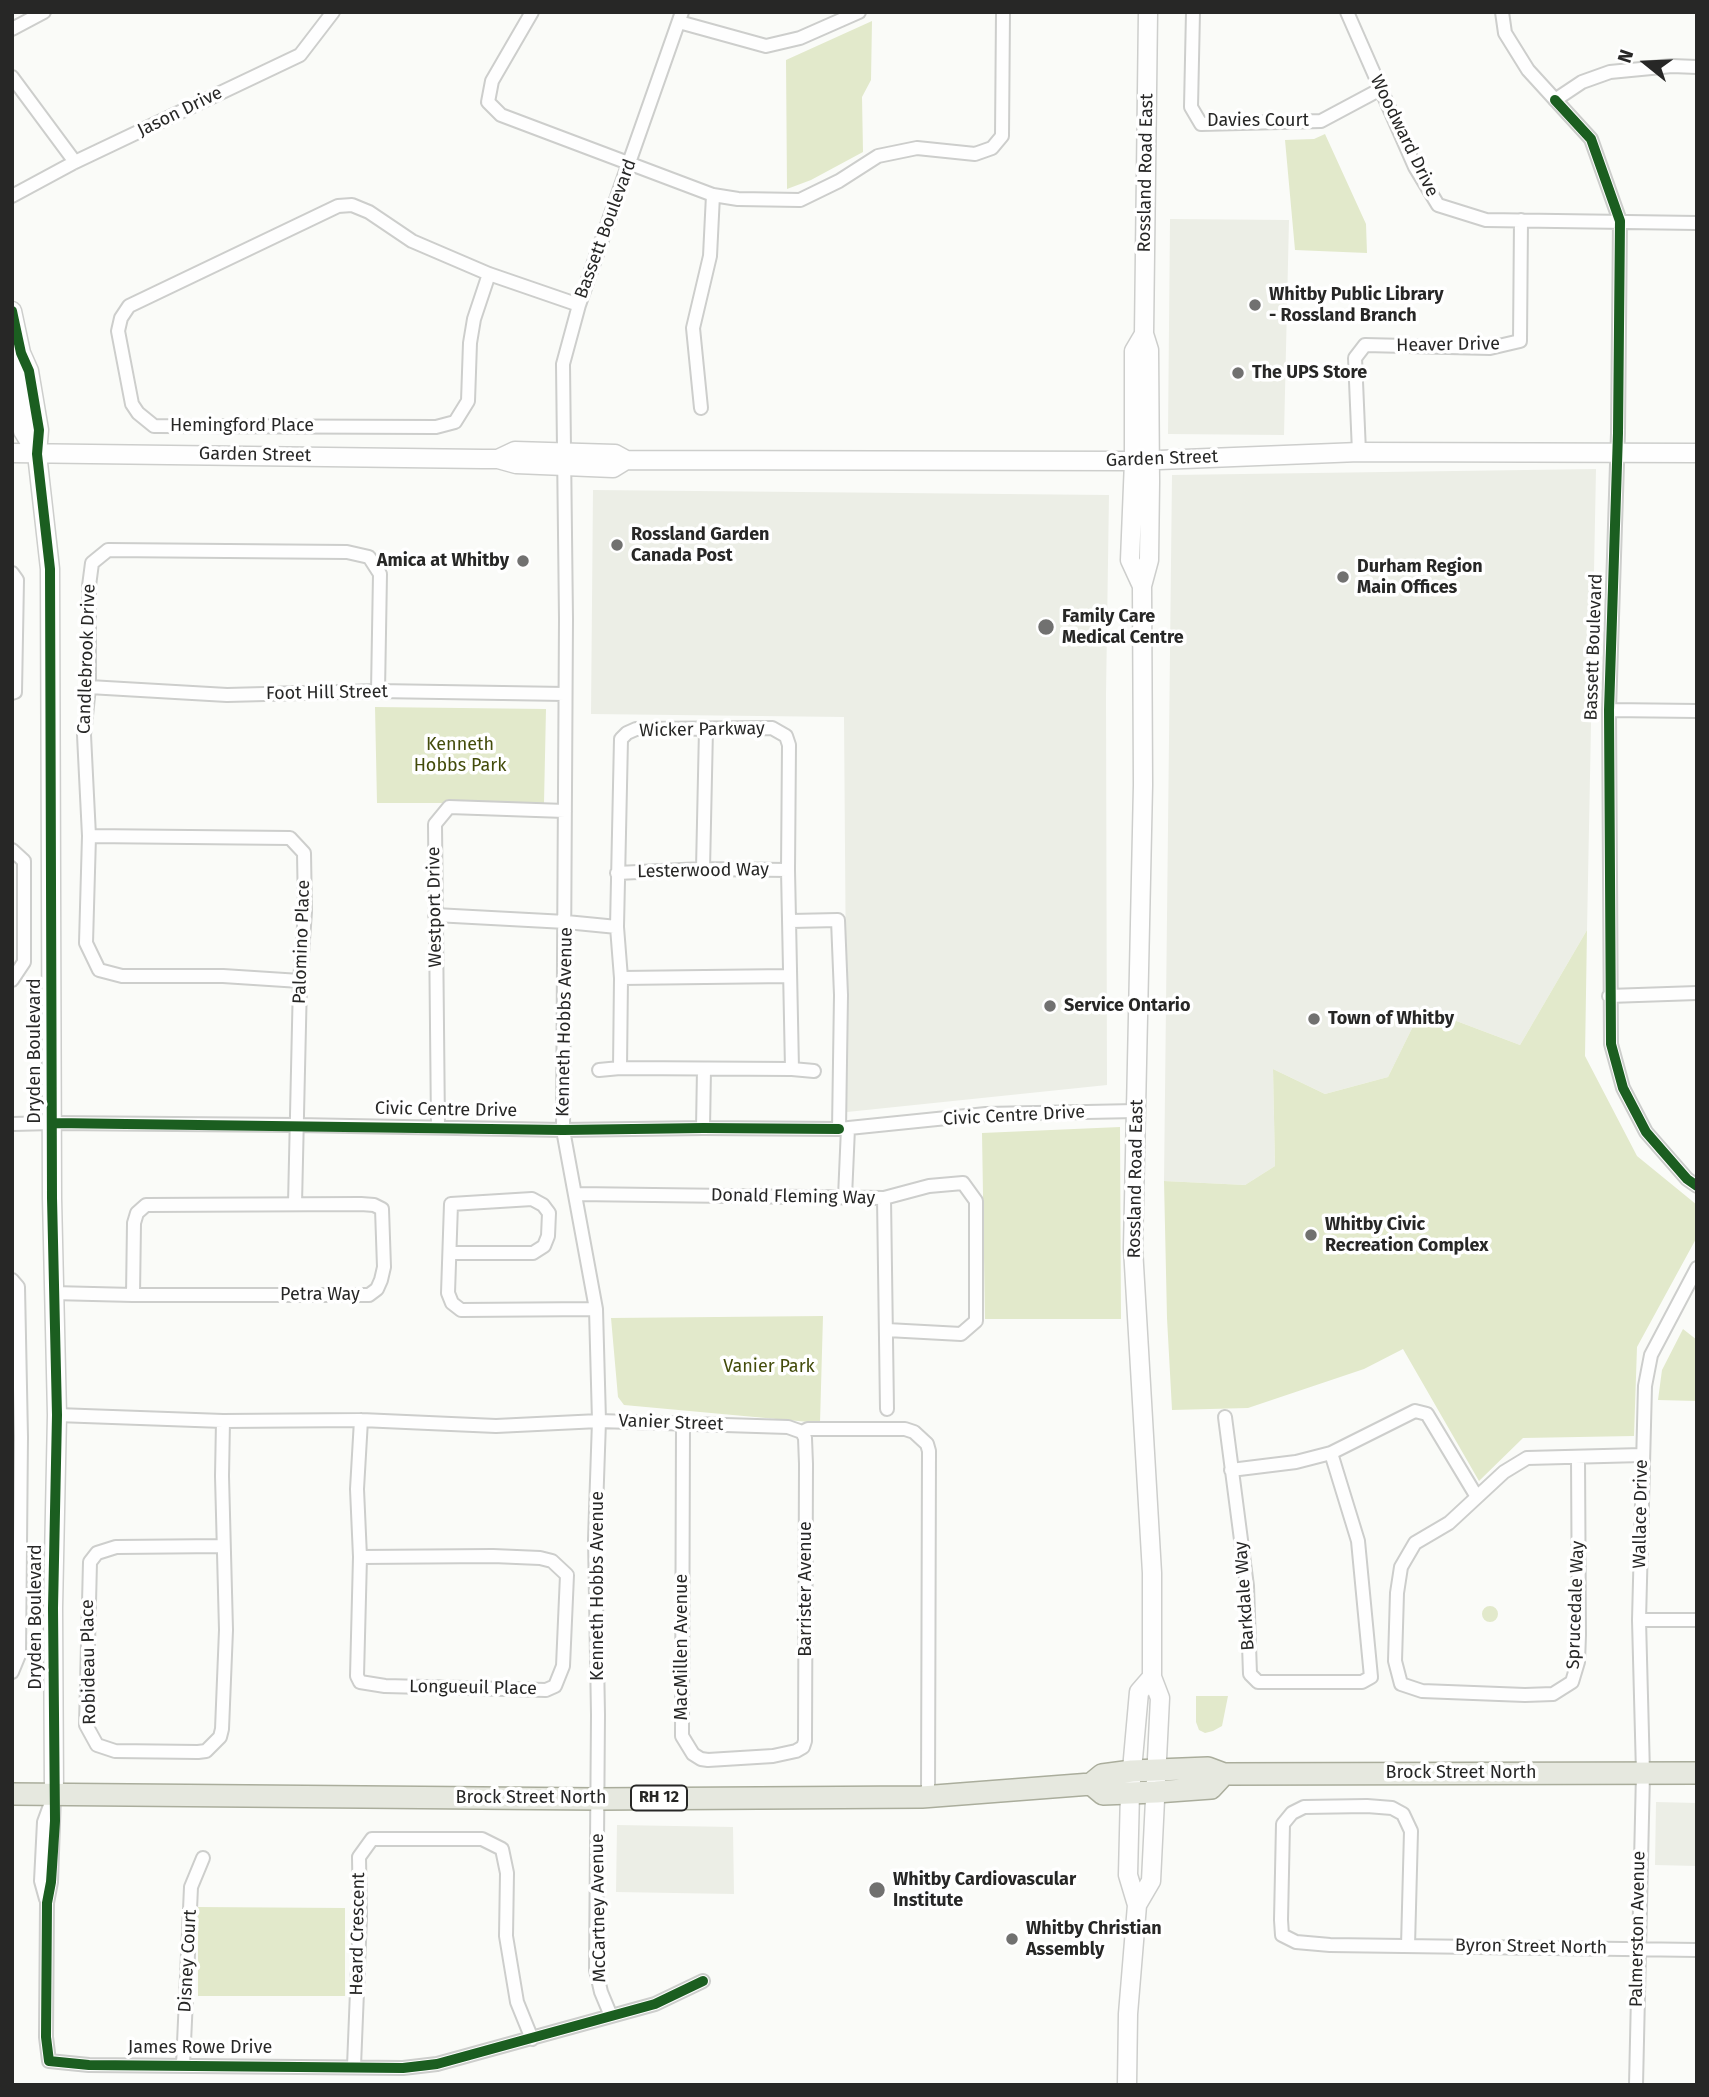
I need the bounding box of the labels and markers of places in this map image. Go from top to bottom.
place label: Whitby Public Library - Rossland Branch [1269,284,1444,326]
marker: Whitby Public Library - Rossland Branch [1247,297,1263,313]
place label: The UPS Store [1252,362,1367,384]
marker: The UPS Store [1230,365,1246,381]
place label: Rossland Garden Canada Post [631,524,769,566]
marker: Rossland Garden Canada Post [609,537,625,553]
place label: Amica at Whitby [377,550,509,572]
marker: Amica at Whitby [515,553,531,569]
place label: Durham Region Main Offices [1357,556,1483,598]
marker: Durham Region Main Offices [1335,569,1351,585]
place label: Family Care Medical Centre [1062,606,1184,648]
marker: Family Care Medical Centre [1036,617,1056,637]
place label: Service Ontario [1064,995,1190,1017]
marker: Service Ontario [1042,998,1058,1014]
place label: Town of Whitby [1328,1008,1454,1030]
marker: Town of Whitby [1306,1011,1322,1027]
place label: Whitby Civic Recreation Complex [1325,1214,1489,1256]
marker: Whitby Civic Recreation Complex [1303,1227,1319,1243]
place label: Whitby Cardiovascular Institute [893,1869,1076,1912]
marker: Whitby Cardiovascular Institute [867,1880,887,1900]
place label: Whitby Christian Assembly [1026,1918,1162,1960]
marker: Whitby Christian Assembly [1004,1931,1020,1947]

